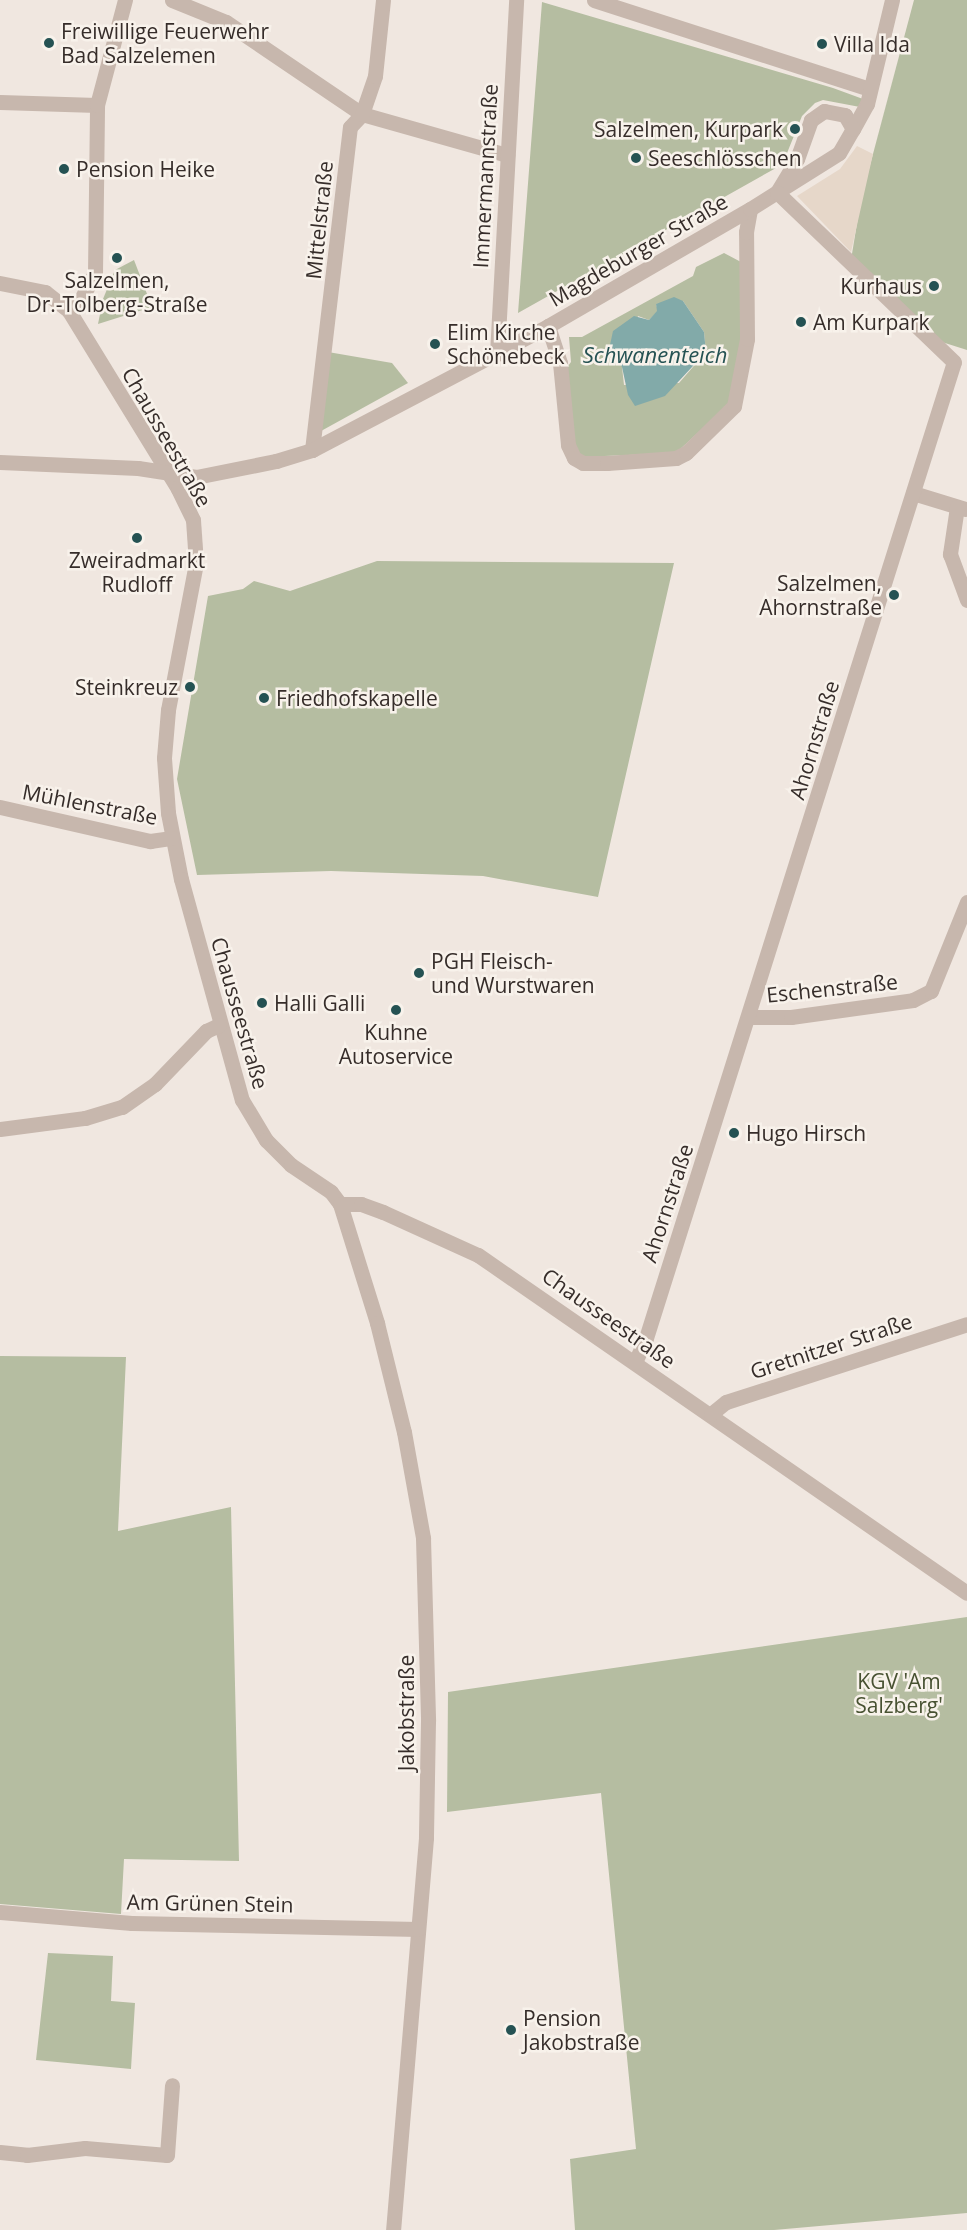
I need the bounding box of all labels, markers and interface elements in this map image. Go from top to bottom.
place label: Freiwillige Feuerwehr Bad Salzelemen [61,18,269,68]
place label: Villa Ida [834,31,910,57]
marker: Freiwillige Feuerwehr Bad Salzelemen [42,36,56,50]
marker: Villa Ida [815,37,829,51]
street label: Immermannstraße [468,83,502,269]
place label: Salzelmen, Kurpark [594,116,783,142]
marker: Salzelmen, Kurpark [788,122,802,136]
place label: Seeschlösschen [648,145,802,171]
marker: Seeschlösschen [629,151,643,165]
place label: Pension Heike [76,156,215,182]
street label: Mittelstraße [300,160,338,280]
marker: Pension Heike [57,162,71,176]
street label: Magdeburger Straße [544,189,732,311]
marker: Salzelmen, Dr.-Tolberg-Straße [110,251,124,265]
place label: Salzelmen, Dr.-Tolberg-Straße [26,267,208,317]
place label: Kurhaus [840,273,922,299]
marker: Kurhaus [927,279,941,293]
place label: Am Kurpark [813,309,930,335]
marker: Am Kurpark [794,315,808,329]
place label: Elim Kirche Schönebeck [447,319,564,369]
marker: Elim Kirche Schönebeck [428,337,442,351]
water label: Schwanenteich [583,342,727,368]
street label: Chausseestraße [117,363,217,511]
marker: Zweiradmarkt Rudloff [130,531,144,545]
place label: Zweiradmarkt Rudloff [69,547,205,597]
place label: Salzelmen, Ahornstraße [759,570,882,620]
marker: Salzelmen, Ahornstraße [887,588,901,602]
place label: Steinkreuz [75,674,178,700]
street label: Ahornstraße [784,678,844,802]
marker: Steinkreuz [183,680,197,694]
place label: Friedhofskapelle [276,685,438,711]
marker: Friedhofskapelle [257,691,271,705]
street label: Mühlenstraße [20,779,160,829]
street label: Chausseestraße [206,934,274,1092]
place label: PGH Fleisch- und Wurstwaren [431,948,595,998]
marker: PGH Fleisch- und Wurstwaren [412,966,426,980]
street label: Eschenstraße [765,969,899,1007]
place label: Halli Galli [274,990,365,1016]
marker: Halli Galli [255,996,269,1010]
marker: Kuhne Autoservice [389,1003,403,1017]
place label: Kuhne Autoservice [339,1019,453,1069]
place label: Hugo Hirsch [746,1120,866,1146]
marker: Hugo Hirsch [727,1126,741,1140]
street label: Ahornstraße [636,1141,698,1265]
street label: Chausseestraße [538,1263,680,1373]
street label: Gretnitzer Straße [747,1308,915,1384]
street label: Jakobstraße [393,1655,419,1771]
park label: KGV 'Am Salzberg' [855,1668,943,1718]
street label: Am Grünen Stein [126,1889,294,1917]
place label: Pension Jakobstraße [523,2005,639,2055]
marker: Pension Jakobstraße [504,2023,518,2037]

